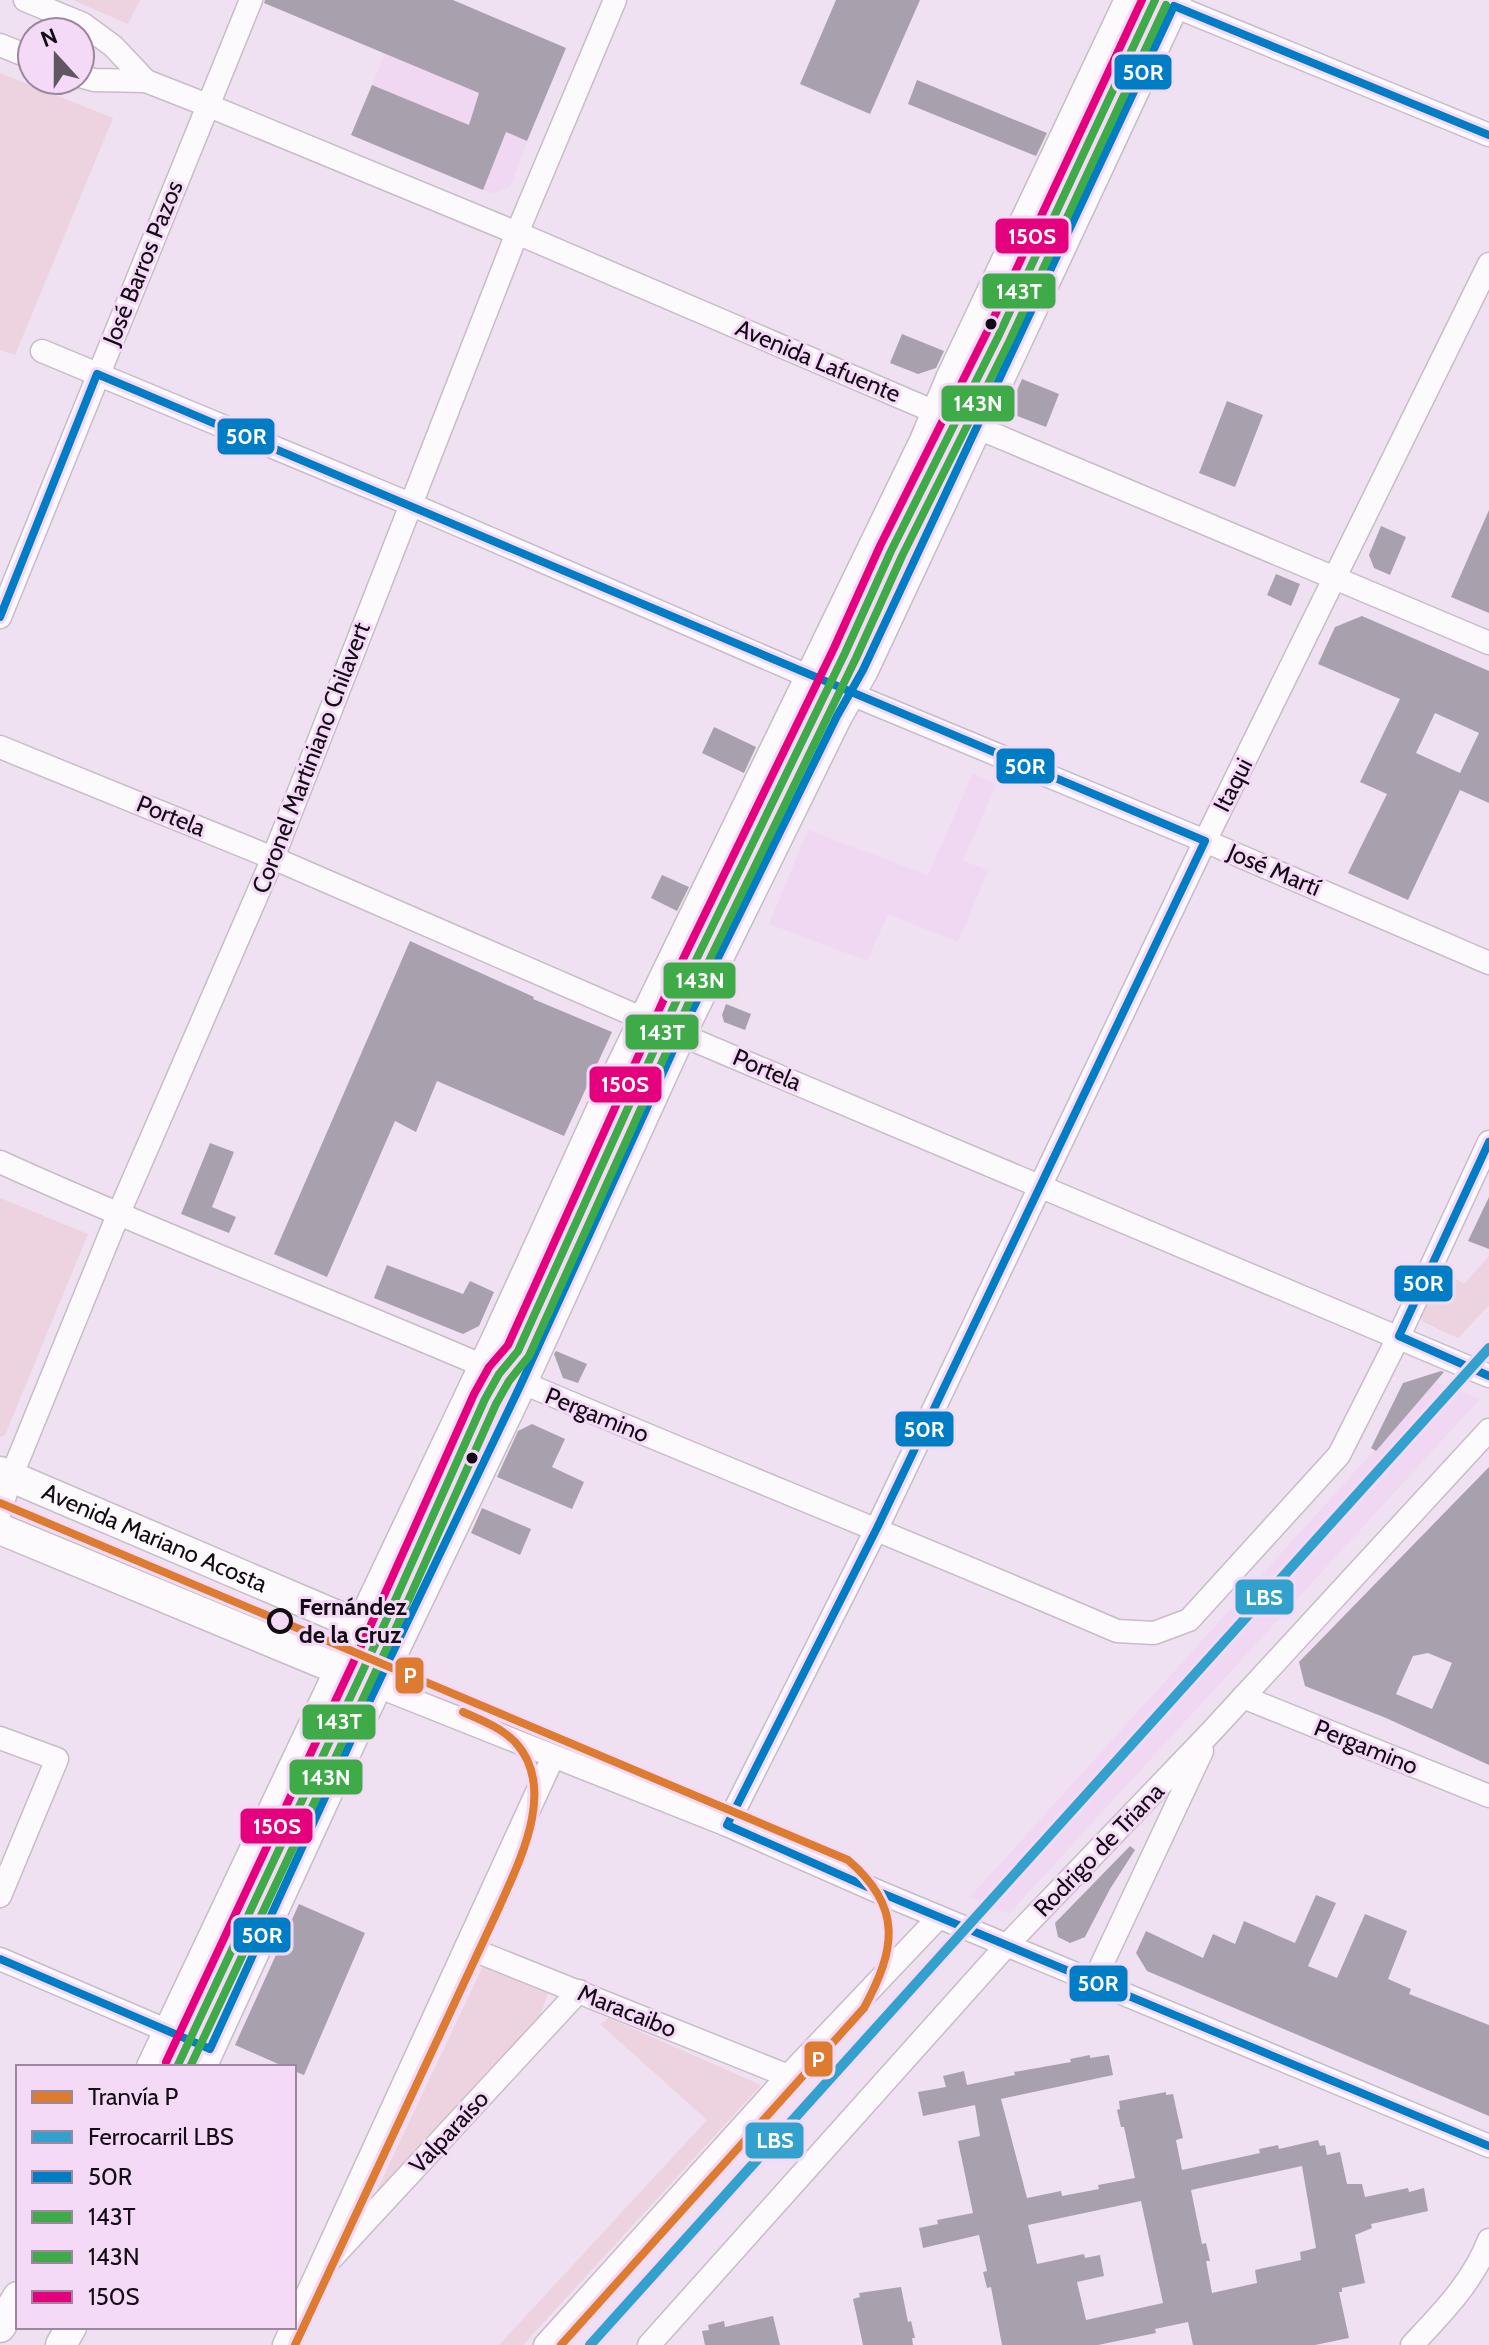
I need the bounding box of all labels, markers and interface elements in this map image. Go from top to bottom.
north arrow [16,16,96,96]
text: N [37,22,61,53]
line badge: 50R [1113,53,1173,91]
text: 50R [1122,59,1164,86]
street label: José Barros Pazos [96,176,189,350]
line badge: 150S [994,217,1070,255]
text: 150S [1008,223,1056,250]
line badge: 143T [981,272,1057,310]
text: 143T [996,278,1042,305]
street label: Avenida Lafuente [731,313,905,408]
unlabelled marker [983,316,999,332]
line badge: 143N [940,384,1016,423]
text: 143N [953,390,1003,417]
line badge: 50R [216,417,276,456]
text: 50R [225,423,267,450]
street label: Coronel Martiniano Chilavert [245,618,376,897]
line badge: 50R [995,747,1056,785]
text: 50R [1004,753,1046,780]
street label: Itaqui [1207,753,1258,817]
street label: Portela [133,789,210,843]
street label: José Martí [1222,837,1325,902]
line badge: 143N [662,961,737,1000]
text: 143N [675,967,725,994]
line badge: 143T [624,1013,700,1051]
text: 143T [639,1019,685,1046]
street label: Portela [729,1042,806,1097]
line badge: 150S [588,1065,663,1104]
text: 150S [601,1071,649,1098]
line badge: 50R [1393,1264,1454,1303]
text: 50R [1402,1270,1444,1297]
street label: Pergamino [541,1381,653,1448]
line badge: 50R [894,1410,955,1448]
text: 50R [903,1416,945,1443]
unlabelled marker [464,1450,480,1466]
street label: Avenida Mariano Acosta [38,1477,272,1599]
line badge: LBS [1234,1578,1295,1616]
text: LBS [1245,1584,1283,1611]
place label: Fernández de la Cruz [299,1592,407,1649]
marker: Fernández de la Cruz [268,1609,292,1633]
line badge: P [394,1656,425,1695]
text: P [403,1662,417,1689]
line badge: 143T [301,1703,377,1741]
text: 143T [316,1708,362,1735]
street label: Pergamino [1310,1713,1422,1780]
line badge: 143N [288,1758,364,1796]
text: 143N [301,1764,351,1791]
street label: Rodrigo de Triana [1028,1776,1170,1923]
line badge: 150S [239,1807,314,1845]
text: 150S [253,1813,301,1840]
line badge: 50R [232,1916,292,1954]
text: 50R [241,1922,283,1949]
line badge: 50R [1068,1964,1129,2003]
text: 50R [1077,1970,1119,1997]
street label: Maracaibo [574,1978,681,2043]
line badge: P [803,2040,834,2078]
text: P [811,2046,825,2073]
legend [16,2065,296,2329]
text: Tranvía P [88,2082,179,2111]
street label: Valparaíso [403,2084,494,2179]
line badge: LBS [744,2121,805,2160]
text: Ferrocarril LBS [88,2122,234,2151]
text: LBS [756,2127,794,2154]
text: 50R [88,2162,133,2191]
text: 143T [88,2202,136,2231]
text: 143N [88,2242,140,2271]
text: 150S [88,2282,140,2311]

